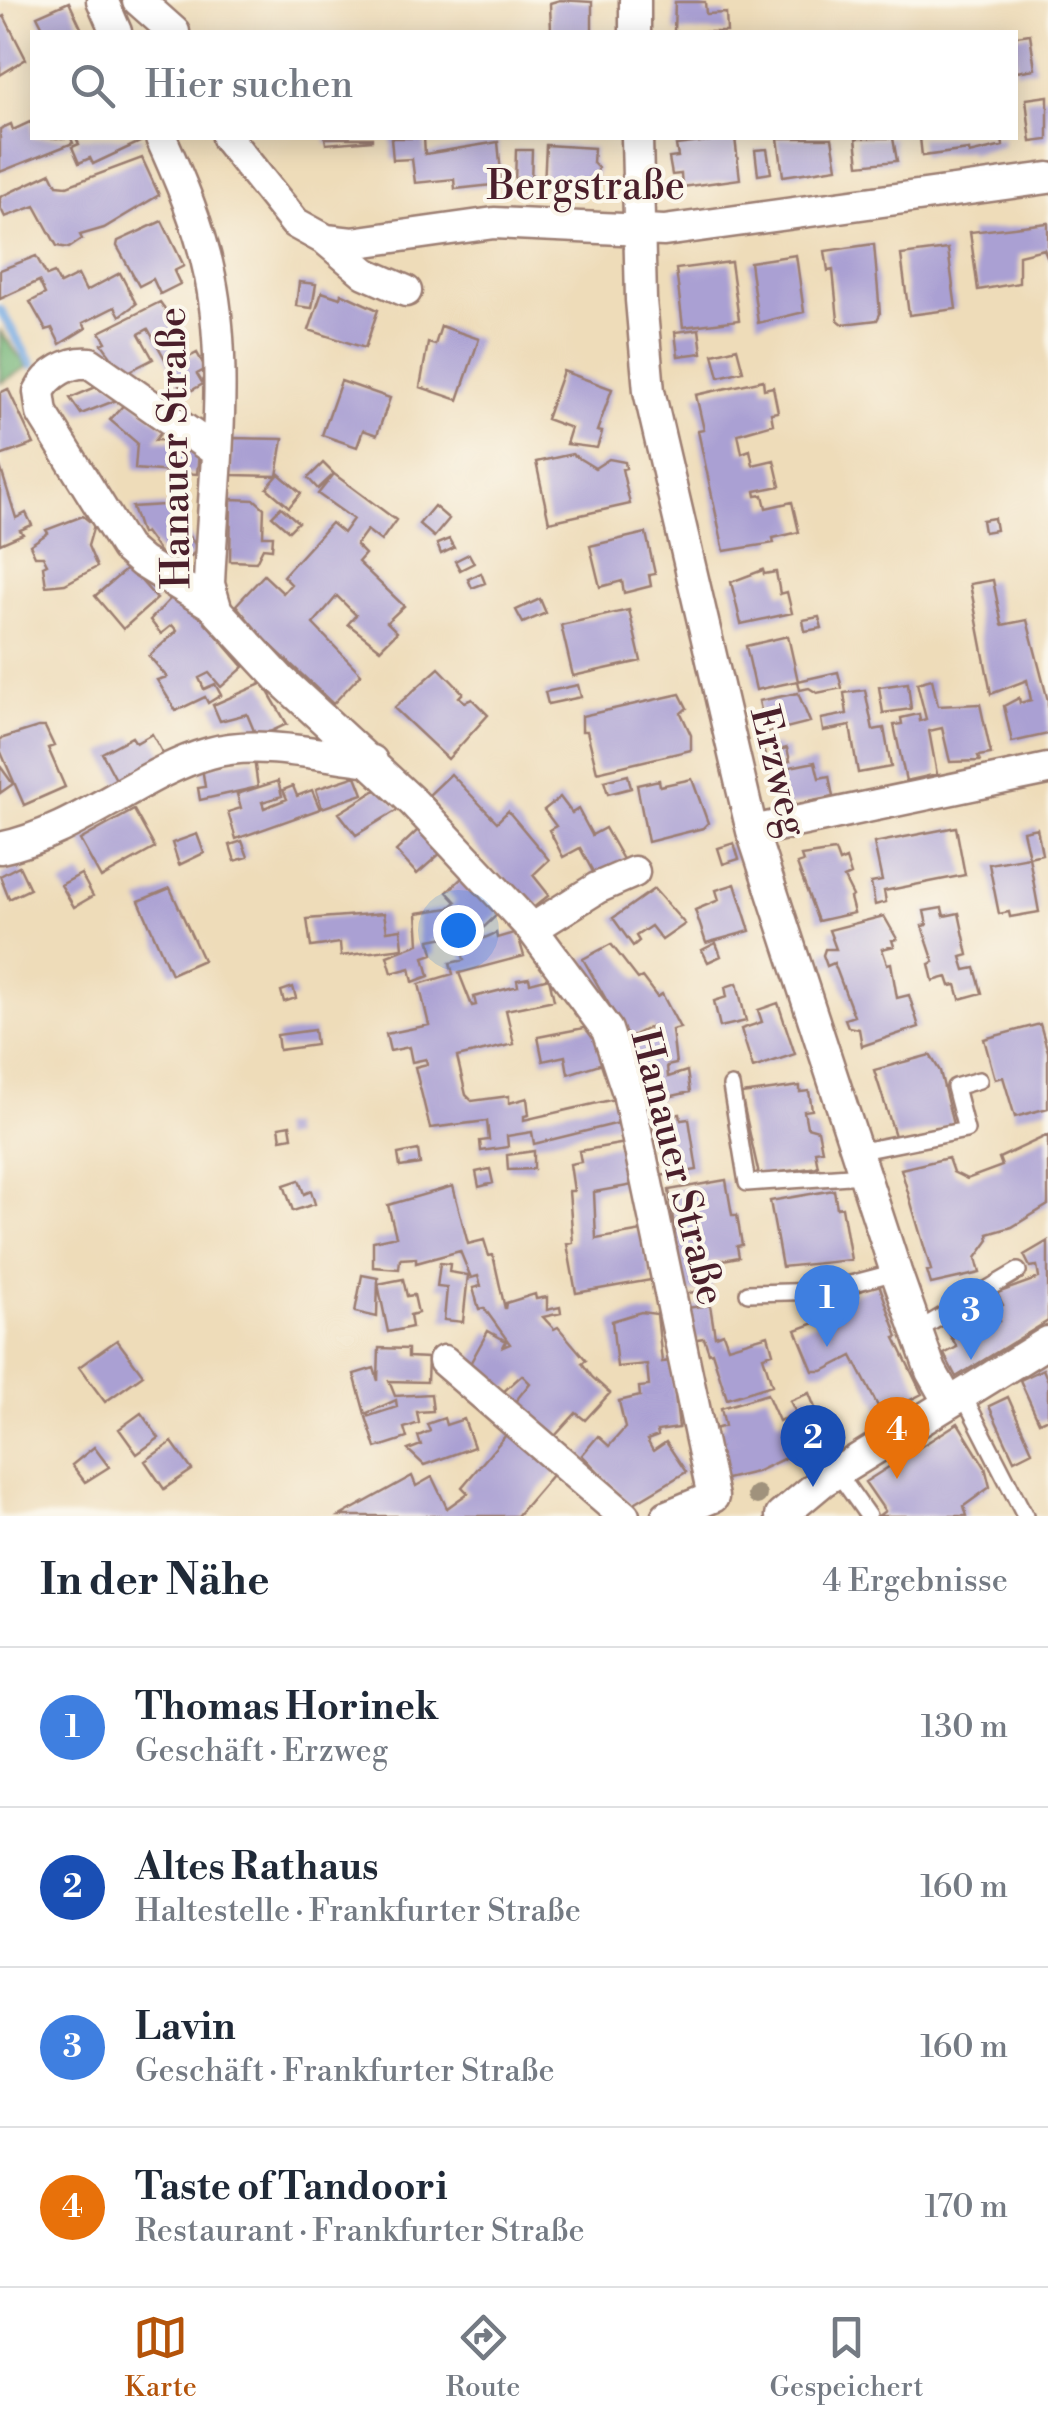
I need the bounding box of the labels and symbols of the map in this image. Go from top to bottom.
street label: Bergstraße [486,162,685,213]
street label: Hanauer Straße [148,307,202,589]
street label: Erzweg [737,701,818,842]
your location [433,905,484,956]
street label: Hanauer Straße [619,1025,735,1310]
pin: 1 [794,1264,860,1347]
pin: 3 [938,1278,1004,1360]
pin: 4 [864,1396,930,1479]
pin: 2 [780,1404,846,1487]

